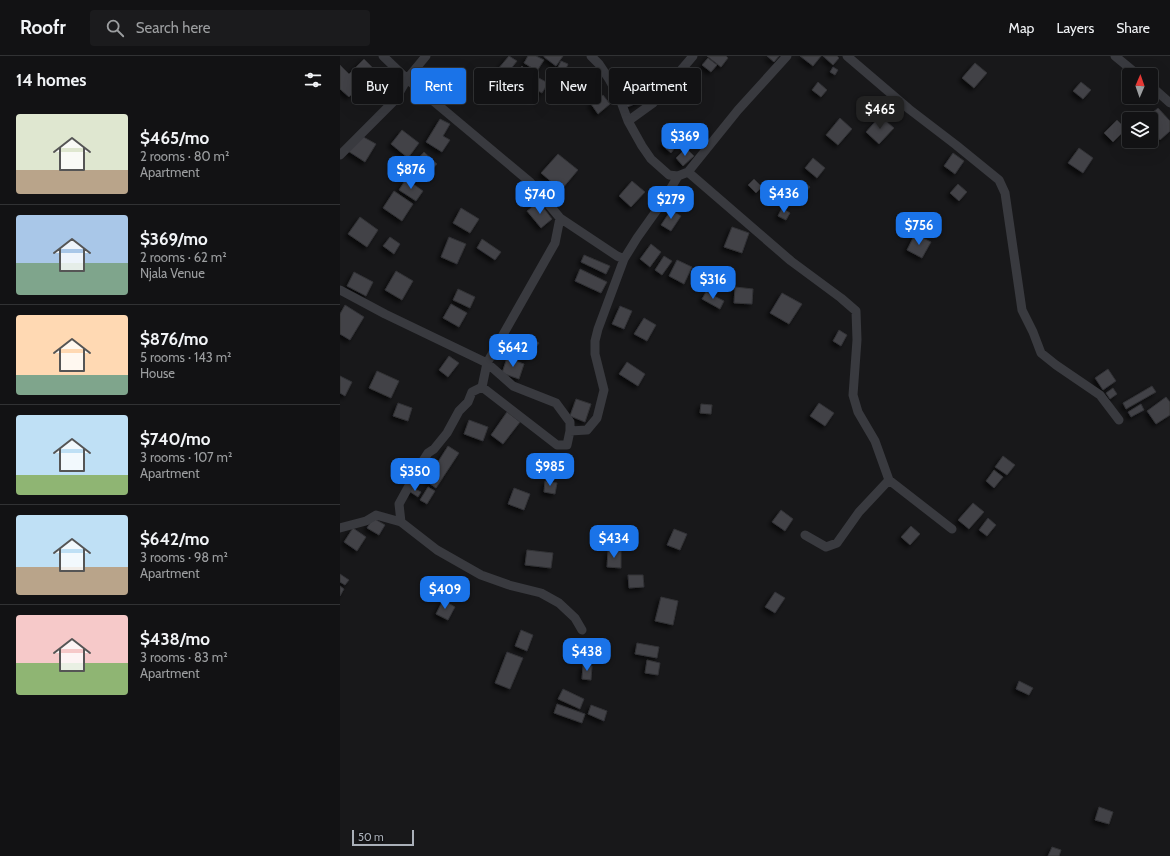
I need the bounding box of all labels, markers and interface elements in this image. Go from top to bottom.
search box [90,10,370,46]
text: Roofr [20,16,66,39]
icon: search [104,17,126,39]
text: Search here [136,19,210,37]
text: Map [1009,19,1034,37]
text: Layers [1056,19,1094,37]
text: Share [1116,19,1150,37]
chip: Buy [352,68,403,104]
chip: Rent [411,68,466,104]
chip: Filters [474,68,538,104]
chip: New [546,68,601,104]
chip: Apartment [609,68,701,104]
north arrow [1122,68,1158,104]
map controls [1122,68,1158,148]
icon: filters [302,69,324,91]
text: 14 homes [16,70,86,90]
pin: $465 [856,96,904,130]
text: $465 [865,101,895,117]
button: layers [1122,112,1158,148]
pin: $369 [661,123,709,157]
text: $465/mo [140,128,209,148]
text: $369 [670,128,700,144]
icon: home [48,130,96,178]
text: 2 rooms · 80 m² [140,148,229,164]
pin: $876 [387,156,435,190]
text: $876 [396,161,426,177]
text: Apartment [140,164,200,180]
pin: $436 [760,180,808,214]
pin: $740 [516,181,564,215]
text: $436 [769,185,799,201]
text: $740 [525,186,556,202]
pin: $279 [647,186,695,220]
text: $279 [657,191,685,207]
pin: $756 [895,212,943,246]
text: $756 [905,217,933,233]
text: $369/mo [140,229,208,249]
icon: home [48,231,96,279]
text: 2 rooms · 62 m² [140,249,227,265]
text: Njala Venue [140,265,205,281]
pin: $316 [689,266,737,300]
text: $316 [700,271,726,287]
text: $876/mo [140,329,208,349]
icon: home [48,331,96,379]
pin: $642 [489,334,537,368]
text: $642 [498,339,528,355]
text: 5 rooms · 143 m² [140,349,231,365]
text: House [140,365,175,381]
text: $740/mo [140,429,210,449]
icon: home [48,431,96,479]
text: 3 rooms · 107 m² [140,449,232,465]
pin: $985 [526,453,574,487]
pin: $350 [391,458,439,492]
text: $985 [535,458,565,474]
text: $350 [400,463,430,479]
text: Apartment [140,465,200,481]
pin: $434 [590,525,638,559]
text: $642/mo [140,529,209,549]
text: $434 [599,530,629,546]
icon: home [48,531,96,579]
text: 3 rooms · 98 m² [140,549,228,565]
text: Apartment [140,565,200,581]
pin: $409 [421,576,469,610]
text: $409 [429,581,461,597]
text: $438/mo [140,629,210,649]
icon: home [48,631,96,679]
pin: $438 [563,638,611,672]
text: $438 [572,643,602,659]
text: 3 rooms · 83 m² [140,649,227,665]
text: Apartment [140,665,200,681]
scale bar [352,828,414,847]
text: 50 m [358,830,384,844]

